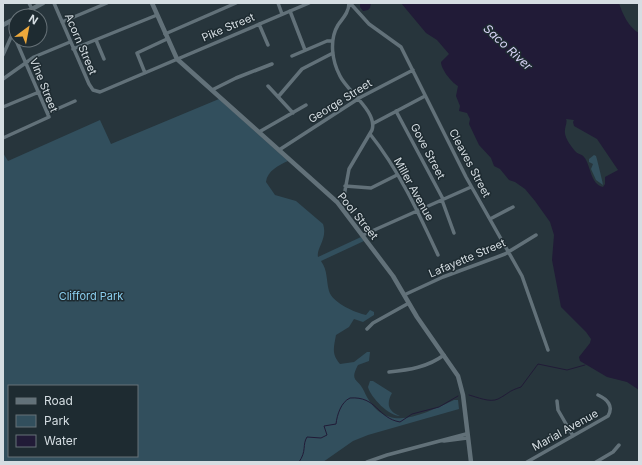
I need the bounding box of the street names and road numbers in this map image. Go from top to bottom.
street label: Pike Street [199,9,257,44]
street label: Acorn Street [62,11,100,77]
street label: Vine Street [27,56,61,115]
street label: George Street [306,76,375,126]
street label: Gove Street [407,121,449,182]
street label: Cleaves Street [446,126,494,200]
street label: Miller Avenue [391,155,437,223]
street label: Pool Street [335,189,382,243]
street label: Lafayette Street [426,235,508,280]
street label: Marial Avenue [529,406,601,454]

